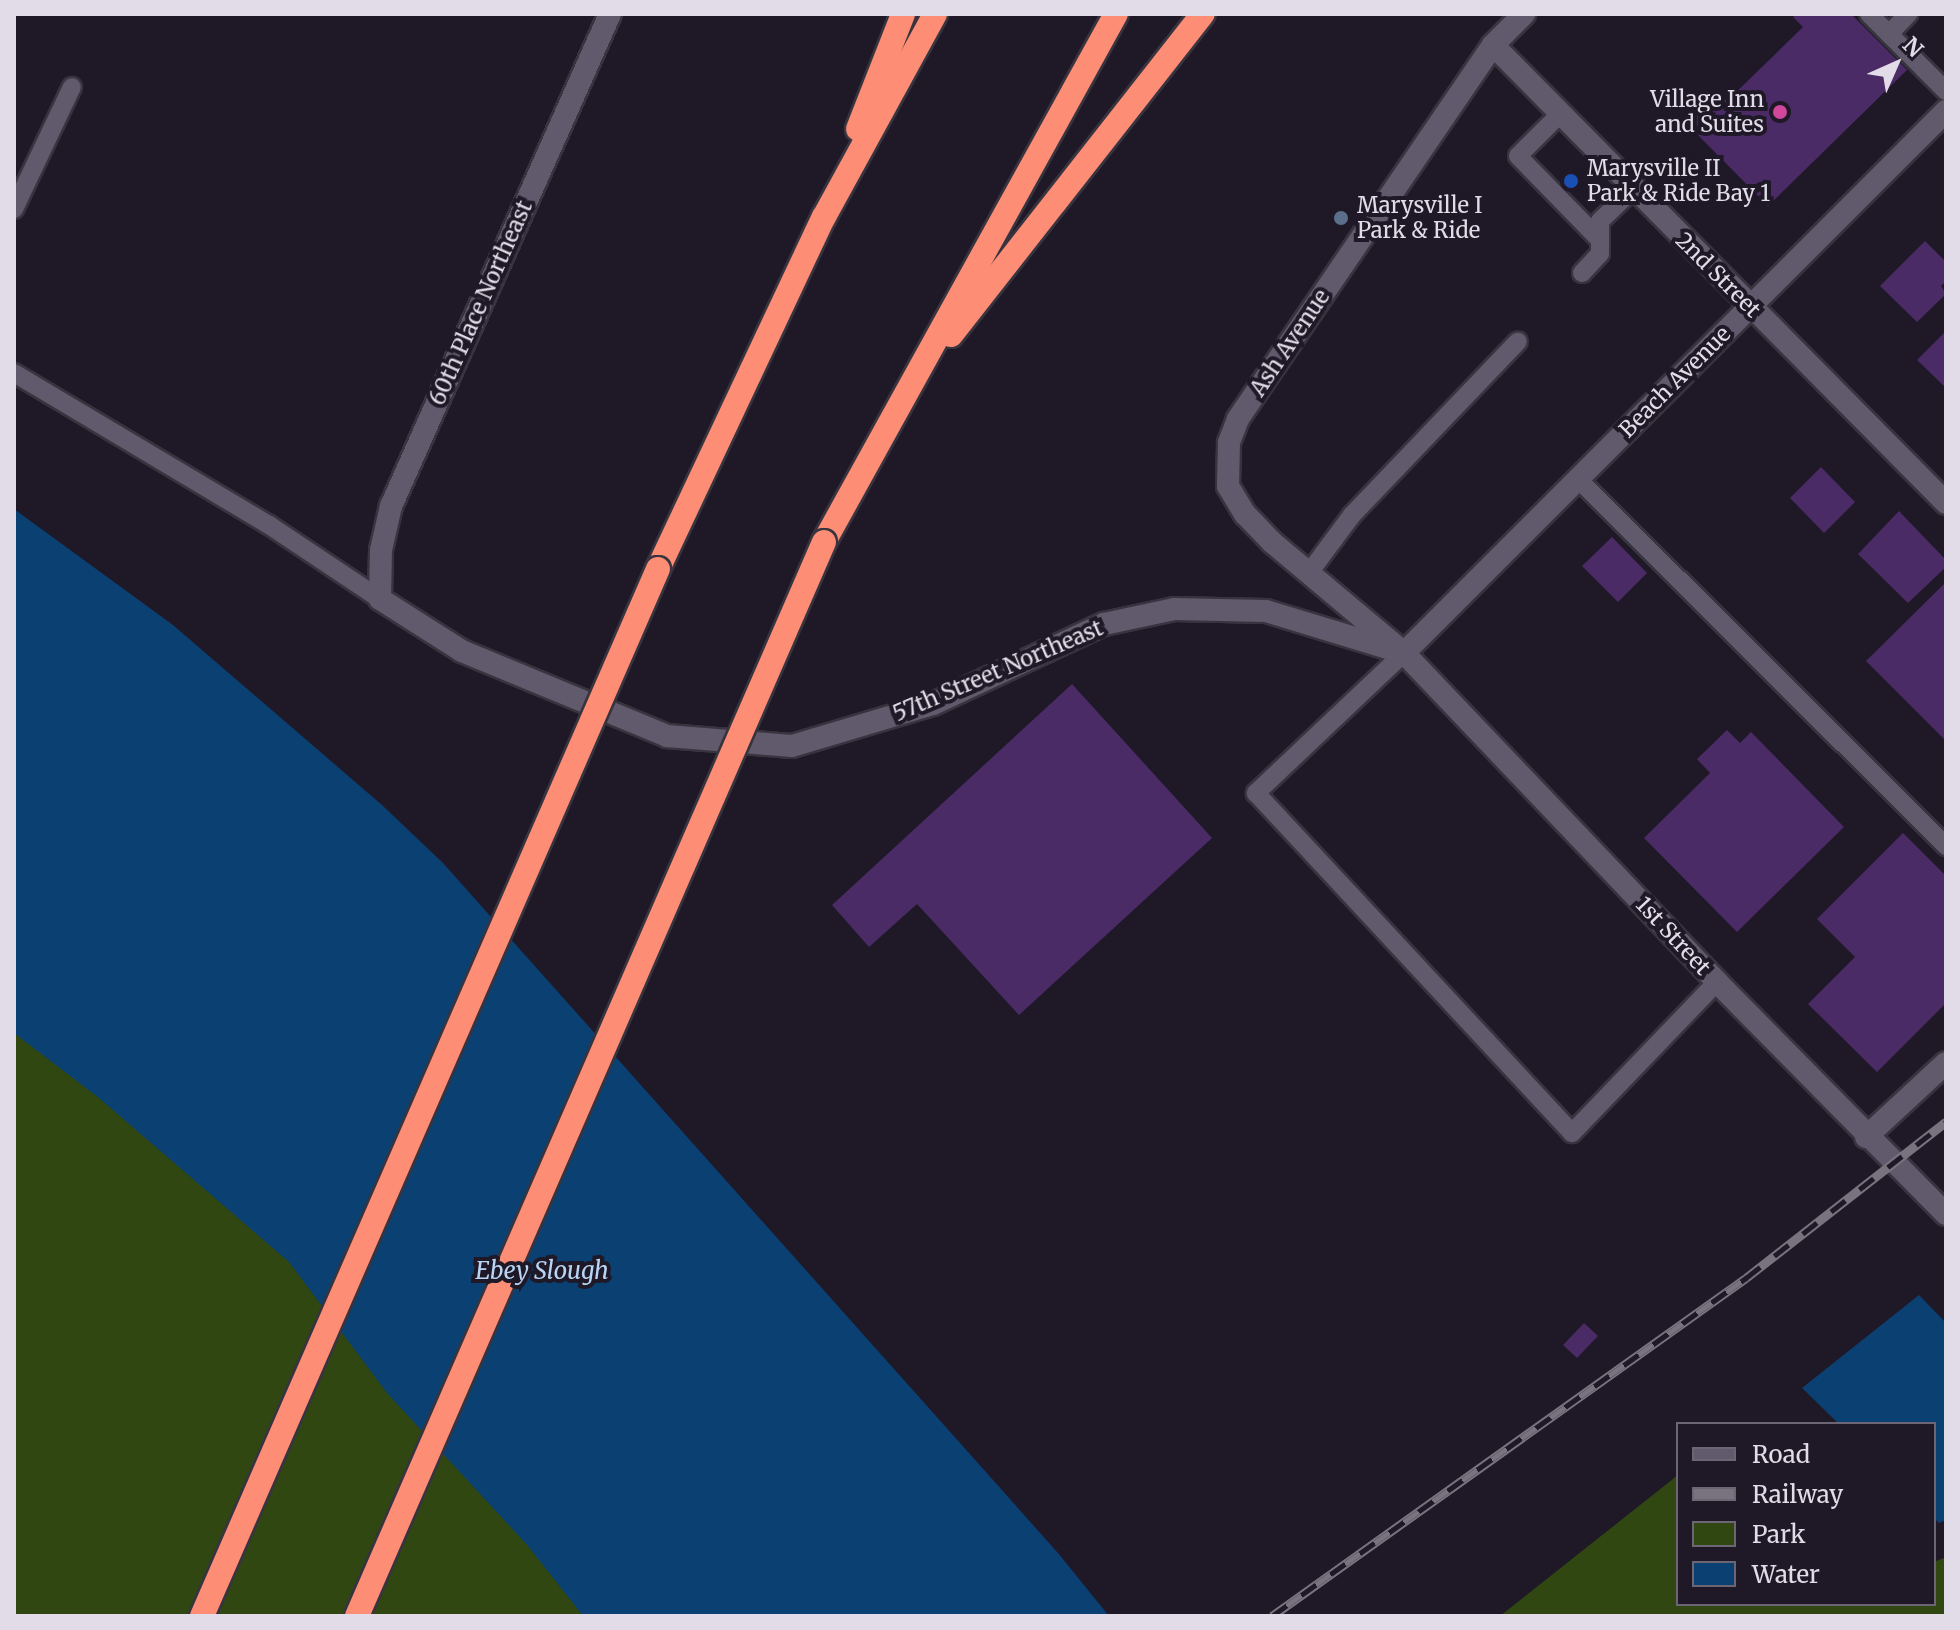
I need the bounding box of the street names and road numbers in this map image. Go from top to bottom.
street label: 60th Place Northeast [424,197,538,409]
street label: 2nd Street [1670,227,1766,323]
street label: Ash Avenue [1245,285,1335,401]
street label: Beach Avenue [1614,321,1736,443]
street label: 57th Street Northeast [889,615,1107,727]
street label: 1st Street [1630,891,1716,981]

